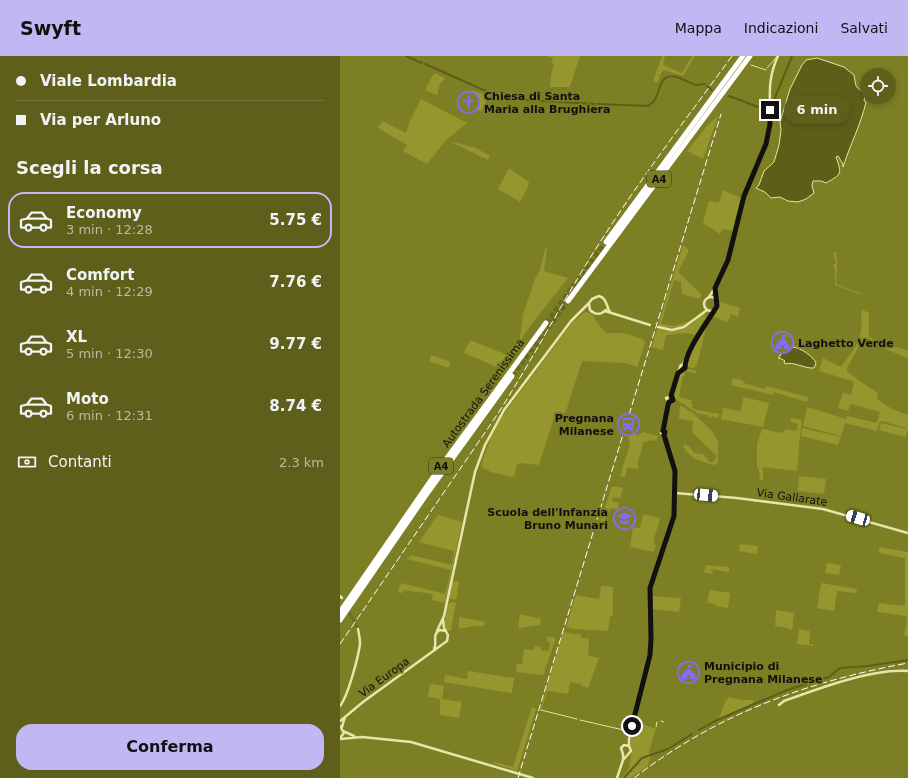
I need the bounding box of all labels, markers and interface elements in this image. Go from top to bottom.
text: Swyft [20,17,81,39]
text: Mappa [675,20,722,36]
text: Indicazioni [744,20,818,36]
text: Salvati [840,20,888,36]
map controls [860,68,896,104]
button: locate [860,68,896,104]
text: Viale Lombardia [40,72,177,90]
church icon: Chiesa di Santa Maria alla Brughiera [455,89,481,115]
place label: Chiesa di Santa Maria alla Brughiera [484,90,610,116]
callout: 6 min [784,96,850,124]
route end [761,101,779,119]
text: 6 min [797,102,837,117]
text: Via per Arluno [40,111,161,129]
text: Scegli la corsa [16,157,163,178]
road number: A4 [647,171,671,187]
icon: car [18,202,54,238]
text: Economy [66,204,142,222]
text: 5.75 € [269,211,322,229]
text: 3 min · 12:28 [66,222,153,237]
icon: car [18,264,54,300]
text: Comfort [66,266,134,284]
text: 7.76 € [269,273,322,291]
text: 4 min · 12:29 [66,284,153,299]
icon: car [18,326,54,362]
text: XL [66,328,87,346]
public building icon: Laghetto Verde [770,330,796,356]
text: 9.77 € [269,335,322,353]
street label: Autostrada Serenissima [440,337,527,450]
place label: Laghetto Verde [798,337,894,350]
text: 5 min · 12:30 [66,346,153,361]
icon: car [18,388,54,424]
text: Moto [66,390,109,408]
text: 8.74 € [269,397,322,415]
text: 6 min · 12:31 [66,408,153,423]
station icon: Pregnana Milanese [616,411,642,437]
place label: Pregnana Milanese [555,412,614,438]
icon: cash [16,451,38,473]
text: Contanti [48,453,112,471]
text: 2.3 km [279,455,324,470]
road number: A4 [429,458,453,474]
street label: Via Gallarate [756,486,828,509]
car [694,488,718,502]
school or university icon: Scuola dell'Infanzia Bruno Munari [611,505,637,531]
place label: Scuola dell'Infanzia Bruno Munari [487,506,608,532]
car [845,509,871,527]
street label: Via Europa [357,655,412,700]
public building icon: Municipio di Pregnana Milanese [675,659,701,685]
place label: Municipio di Pregnana Milanese [704,660,822,686]
route start [623,717,641,735]
button: Conferma [16,724,324,770]

